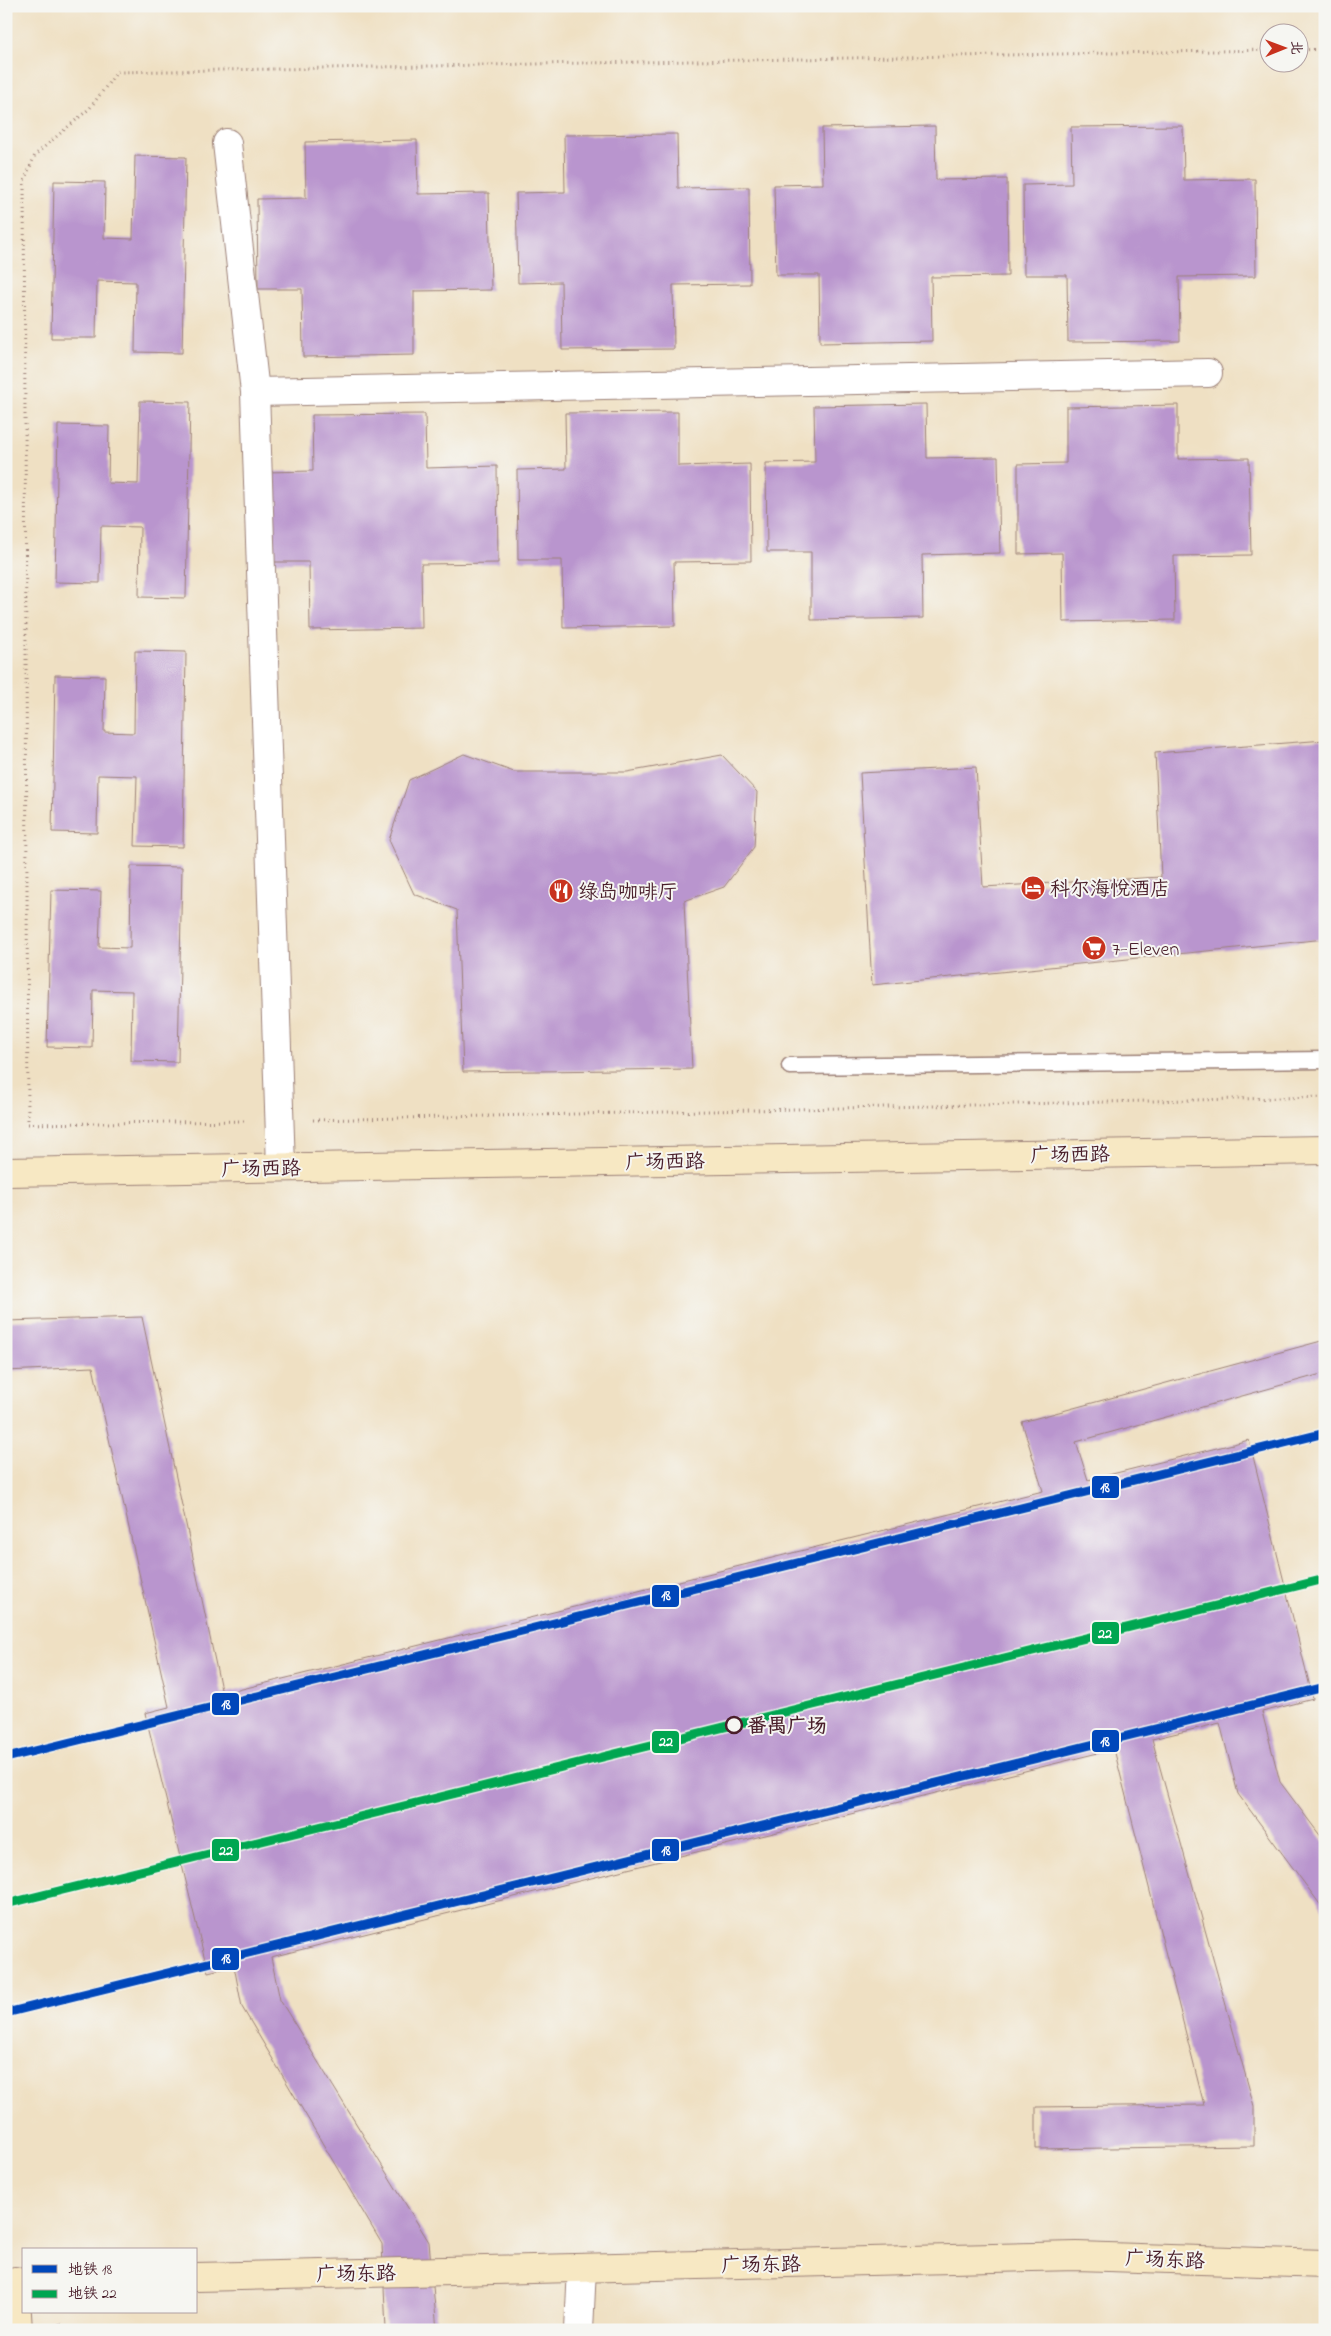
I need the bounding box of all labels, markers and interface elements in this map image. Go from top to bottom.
north arrow [1258,22,1308,72]
text: 北 [1285,41,1306,55]
hotel icon: 科尔海悦酒店 [1020,875,1046,901]
place label: 科尔海悦酒店 [1050,876,1170,905]
restaurant icon: 绿岛咖啡厅 [548,878,574,904]
place label: 绿岛咖啡厅 [578,879,678,908]
supermarket icon: 7-Eleven [1081,935,1107,961]
place label: 7-Eleven [1112,936,1179,965]
street label: 广场西路 [1030,1141,1111,1172]
street label: 广场西路 [625,1148,706,1179]
street label: 广场西路 [221,1155,302,1186]
line badge: 18 [1091,1475,1120,1499]
text: 18 [1100,1478,1111,1499]
line badge: 18 [651,1584,680,1608]
text: 18 [661,1586,672,1607]
line badge: 22 [1091,1621,1120,1645]
text: 22 [1097,1624,1112,1645]
line badge: 18 [211,1692,240,1716]
text: 18 [221,1695,232,1716]
place label: 番禺广场 [747,1713,827,1742]
marker: 番禺广场 [725,1716,743,1734]
line badge: 18 [1091,1729,1120,1753]
line badge: 22 [651,1730,680,1754]
text: 22 [658,1732,673,1753]
text: 18 [1100,1732,1111,1753]
line badge: 22 [211,1838,240,1862]
line badge: 18 [651,1838,680,1862]
text: 22 [218,1841,233,1862]
text: 18 [661,1841,672,1862]
line badge: 18 [211,1947,240,1971]
text: 18 [221,1949,232,1970]
street label: 广场东路 [1124,2246,1206,2277]
legend [22,2248,198,2314]
street label: 广场东路 [721,2251,802,2282]
text: 地铁 18 [68,2259,113,2281]
street label: 广场东路 [316,2260,397,2291]
text: 地铁 22 [68,2283,117,2305]

